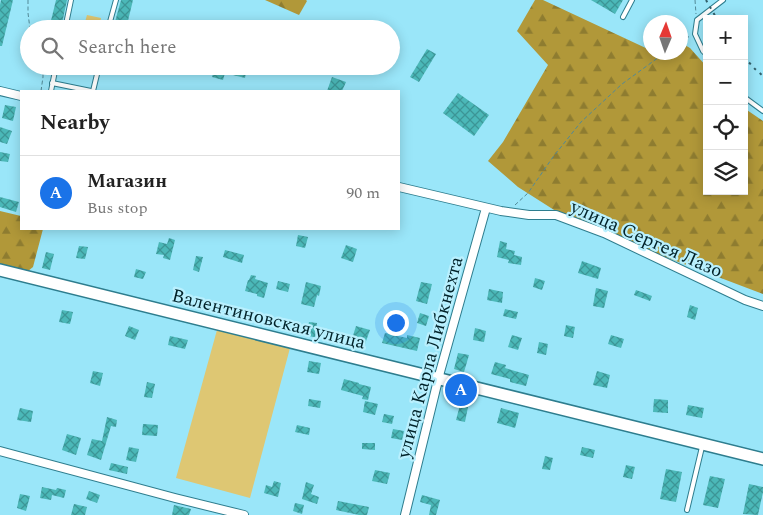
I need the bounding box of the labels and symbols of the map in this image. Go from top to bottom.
north arrow [643,15,688,60]
street label: улица Сергея Лазо [565,192,727,286]
street label: улица Карла Либкнехта [389,253,472,462]
street label: Валентиновская улица [169,281,369,358]
your location [383,310,409,336]
pin: A [445,371,477,409]

